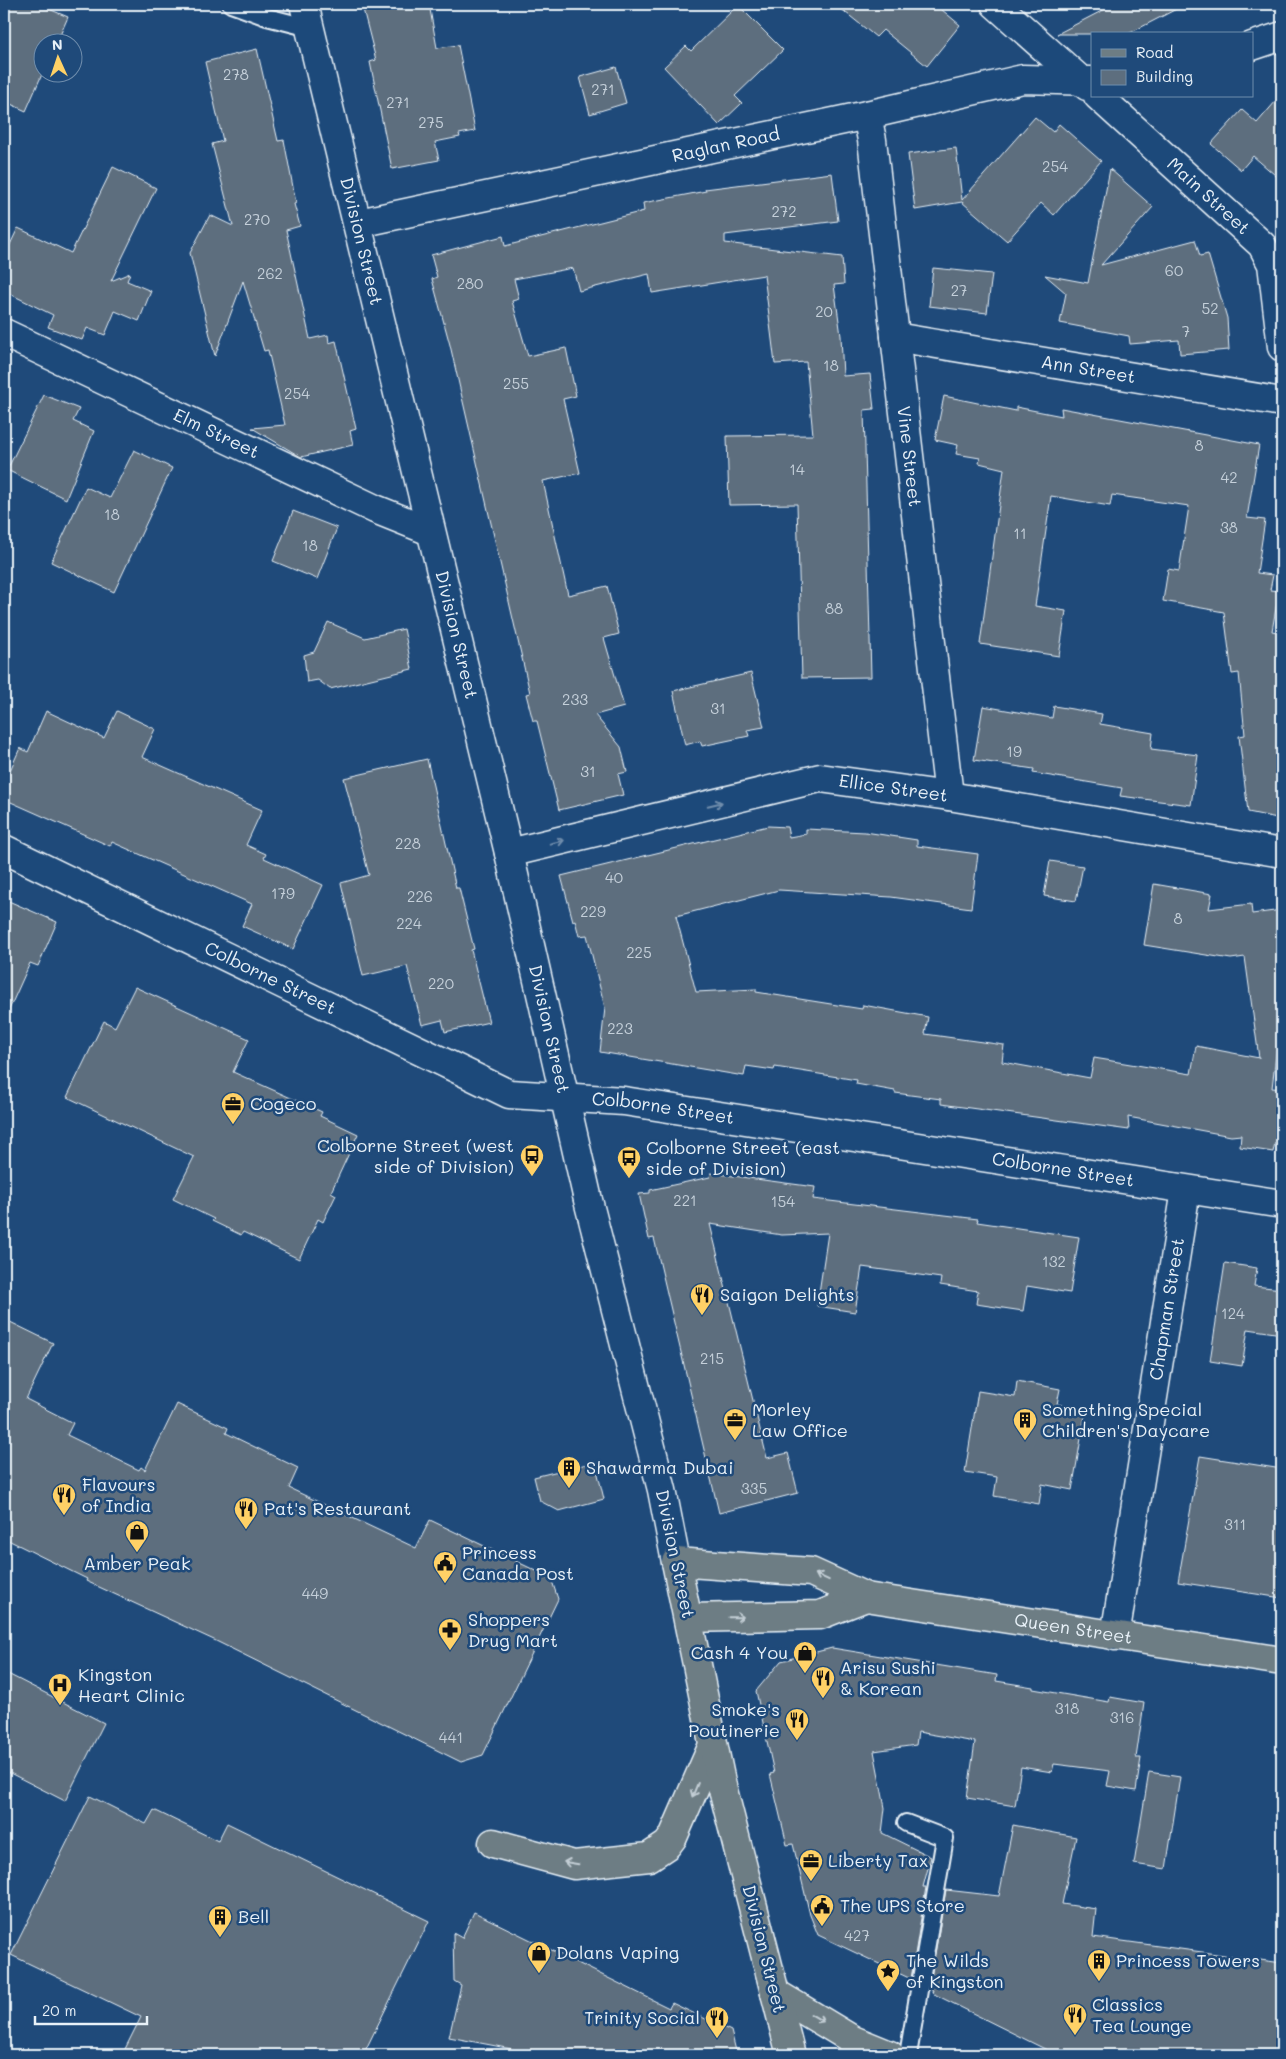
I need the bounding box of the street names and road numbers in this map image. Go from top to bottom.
street label: Raglan Road [669,121,782,167]
street label: Main Street [1162,152,1256,239]
street label: Division Street [335,174,389,307]
street label: Ann Street [1039,349,1138,388]
street label: Elm Street [170,402,264,463]
street label: Vine Street [892,404,928,508]
street label: Division Street [430,568,484,701]
street label: Ellice Street [837,768,950,807]
street label: Colborne Street [201,935,341,1019]
street label: Division Street [524,962,576,1095]
street label: Colborne Street [591,1086,736,1129]
street label: Colborne Street [991,1146,1136,1192]
street label: Chapman Street [1143,1236,1189,1382]
street label: Division Street [651,1487,701,1620]
street label: Queen Street [1013,1607,1134,1649]
street label: Division Street [737,1882,792,2015]

